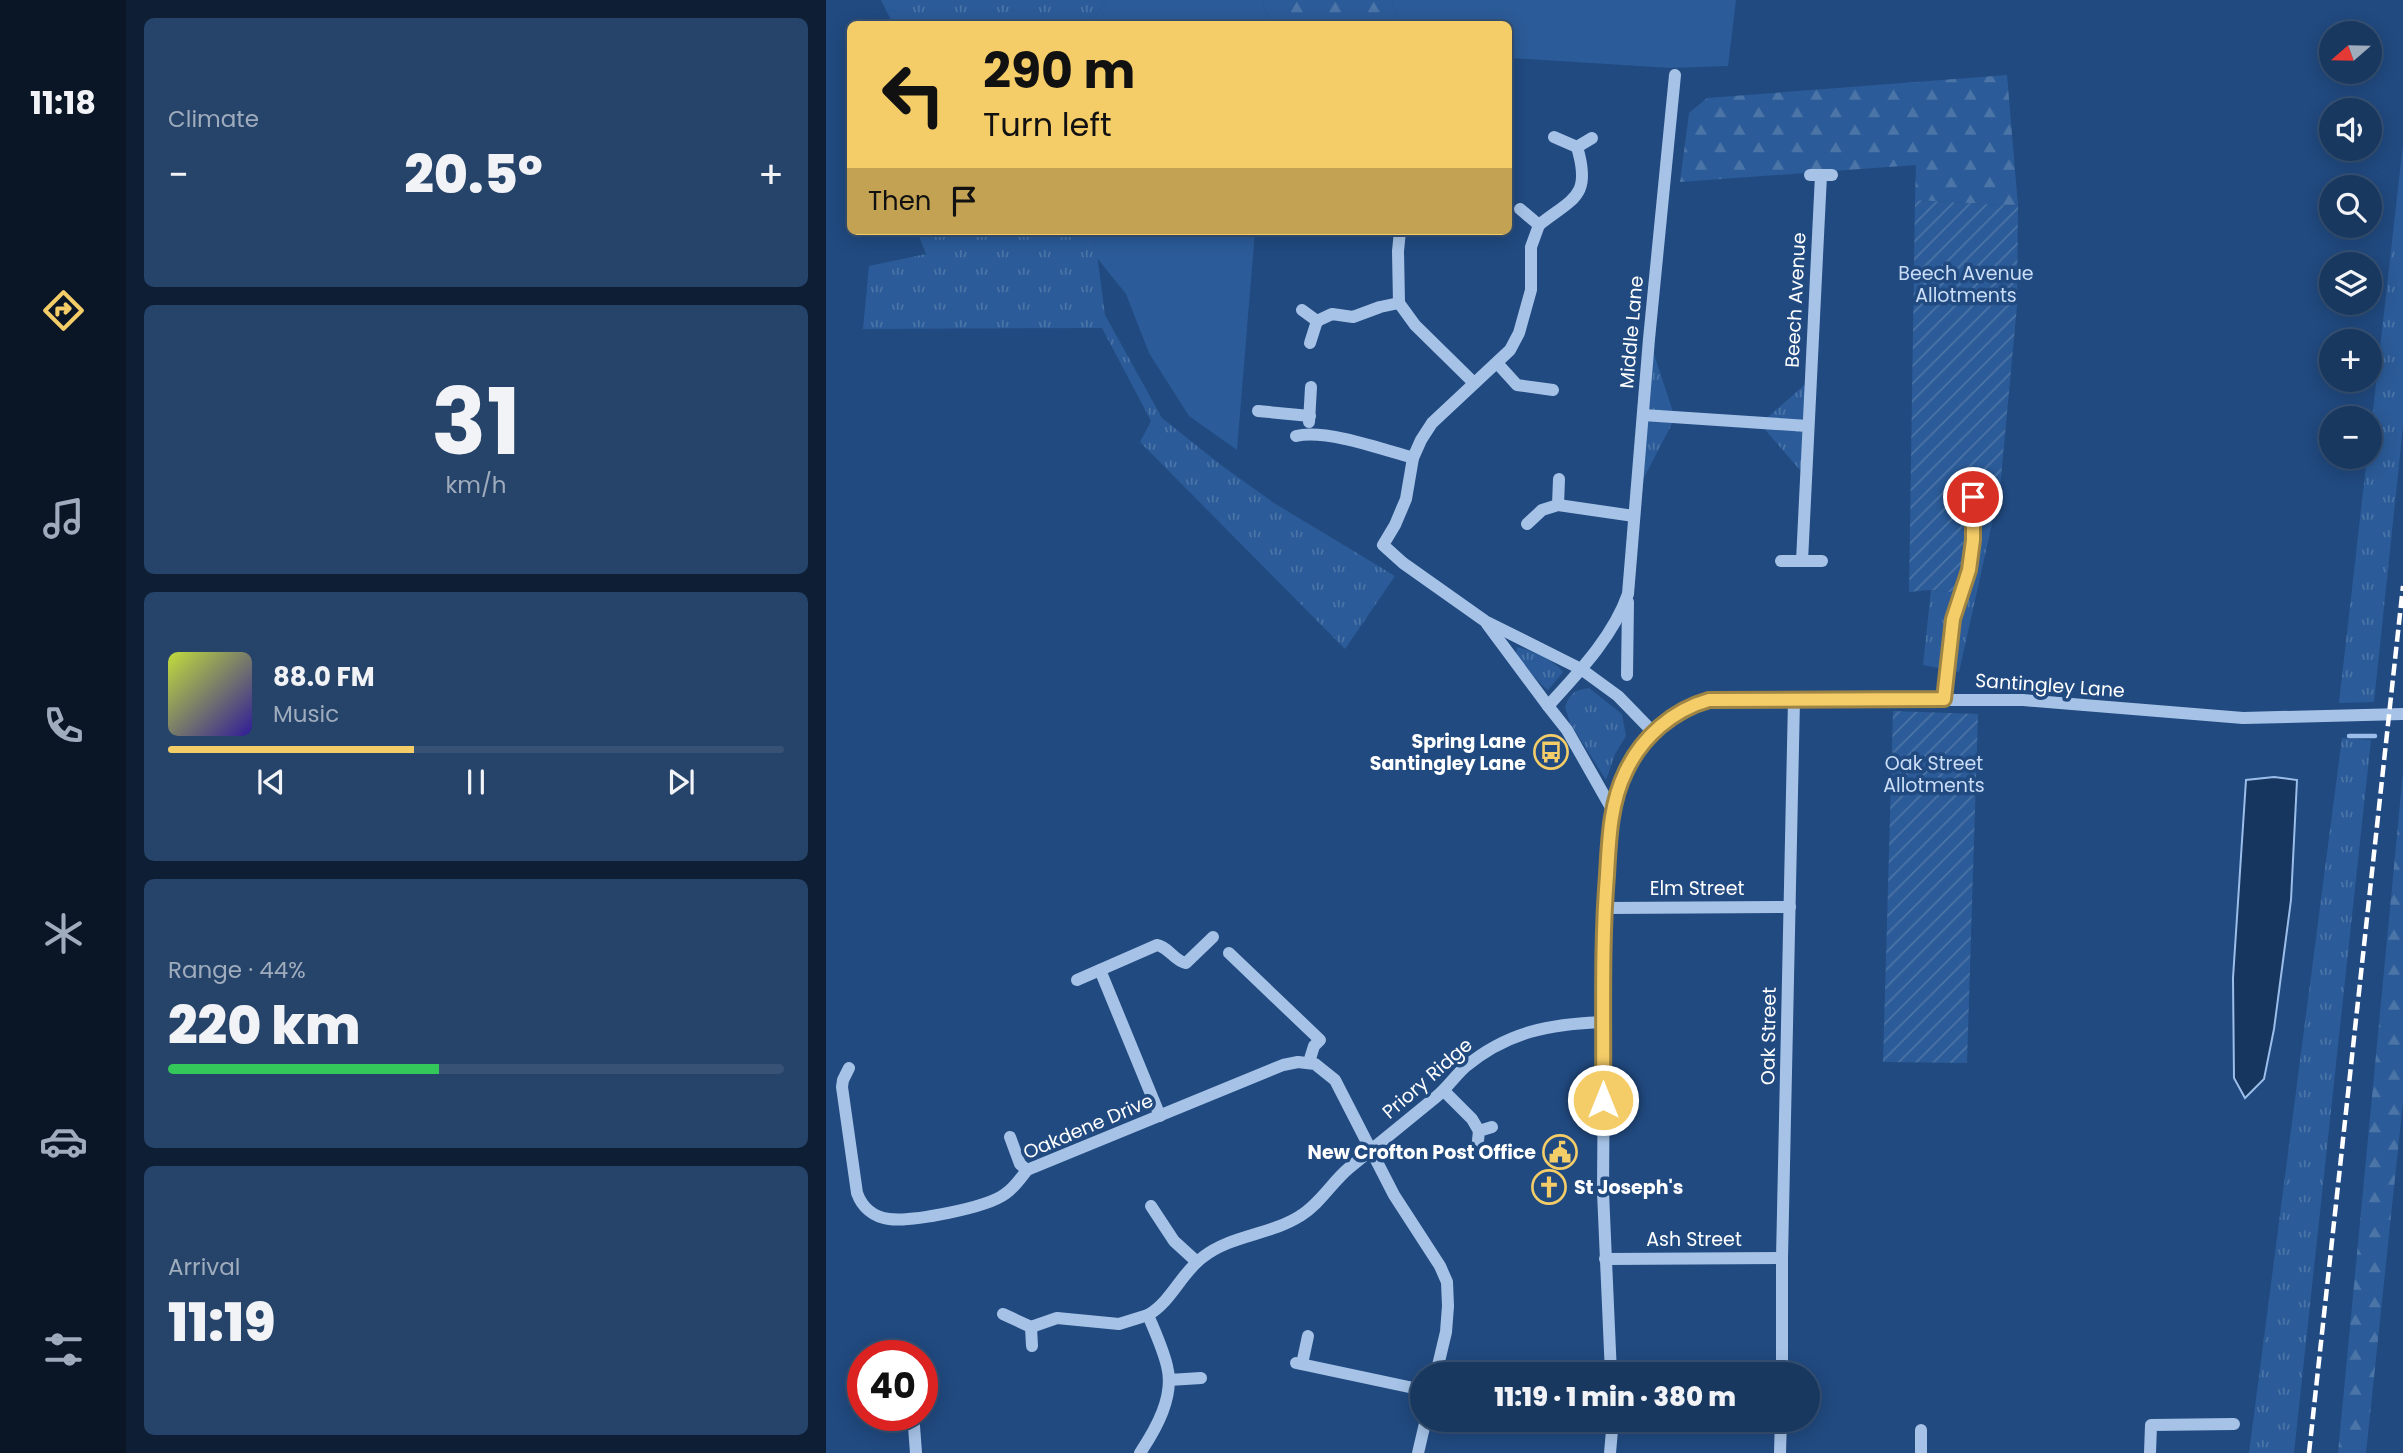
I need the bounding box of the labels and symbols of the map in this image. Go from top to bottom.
north arrow [2319,21,2382,84]
street label: Beech Avenue [1778,232,1813,368]
park label: Beech Avenue Allotments [1898,260,2034,309]
street label: Middle Lane [1613,274,1650,390]
pin [1943,467,2003,527]
street label: Santingley Lane [1974,667,2126,704]
place label: Spring Lane Santingley Lane [1370,728,1526,777]
bus stop icon: Spring Lane Santingley Lane [1532,733,1570,771]
park label: Oak Street Allotments [1883,750,1985,799]
street label: Elm Street [1650,875,1744,902]
street label: Oak Street [1754,987,1783,1085]
street label: Priory Ridge [1376,1032,1478,1125]
position arrow [1566,1063,1640,1137]
street label: Oakdene Drive [1019,1087,1157,1166]
public building icon: New Crofton Post Office [1541,1133,1579,1171]
place label: New Crofton Post Office [1308,1139,1536,1166]
church icon: St Joseph's [1530,1168,1568,1206]
place label: St Joseph's [1574,1174,1683,1201]
street label: Ash Street [1646,1226,1742,1253]
speed limit sign: 40 [847,1340,938,1431]

